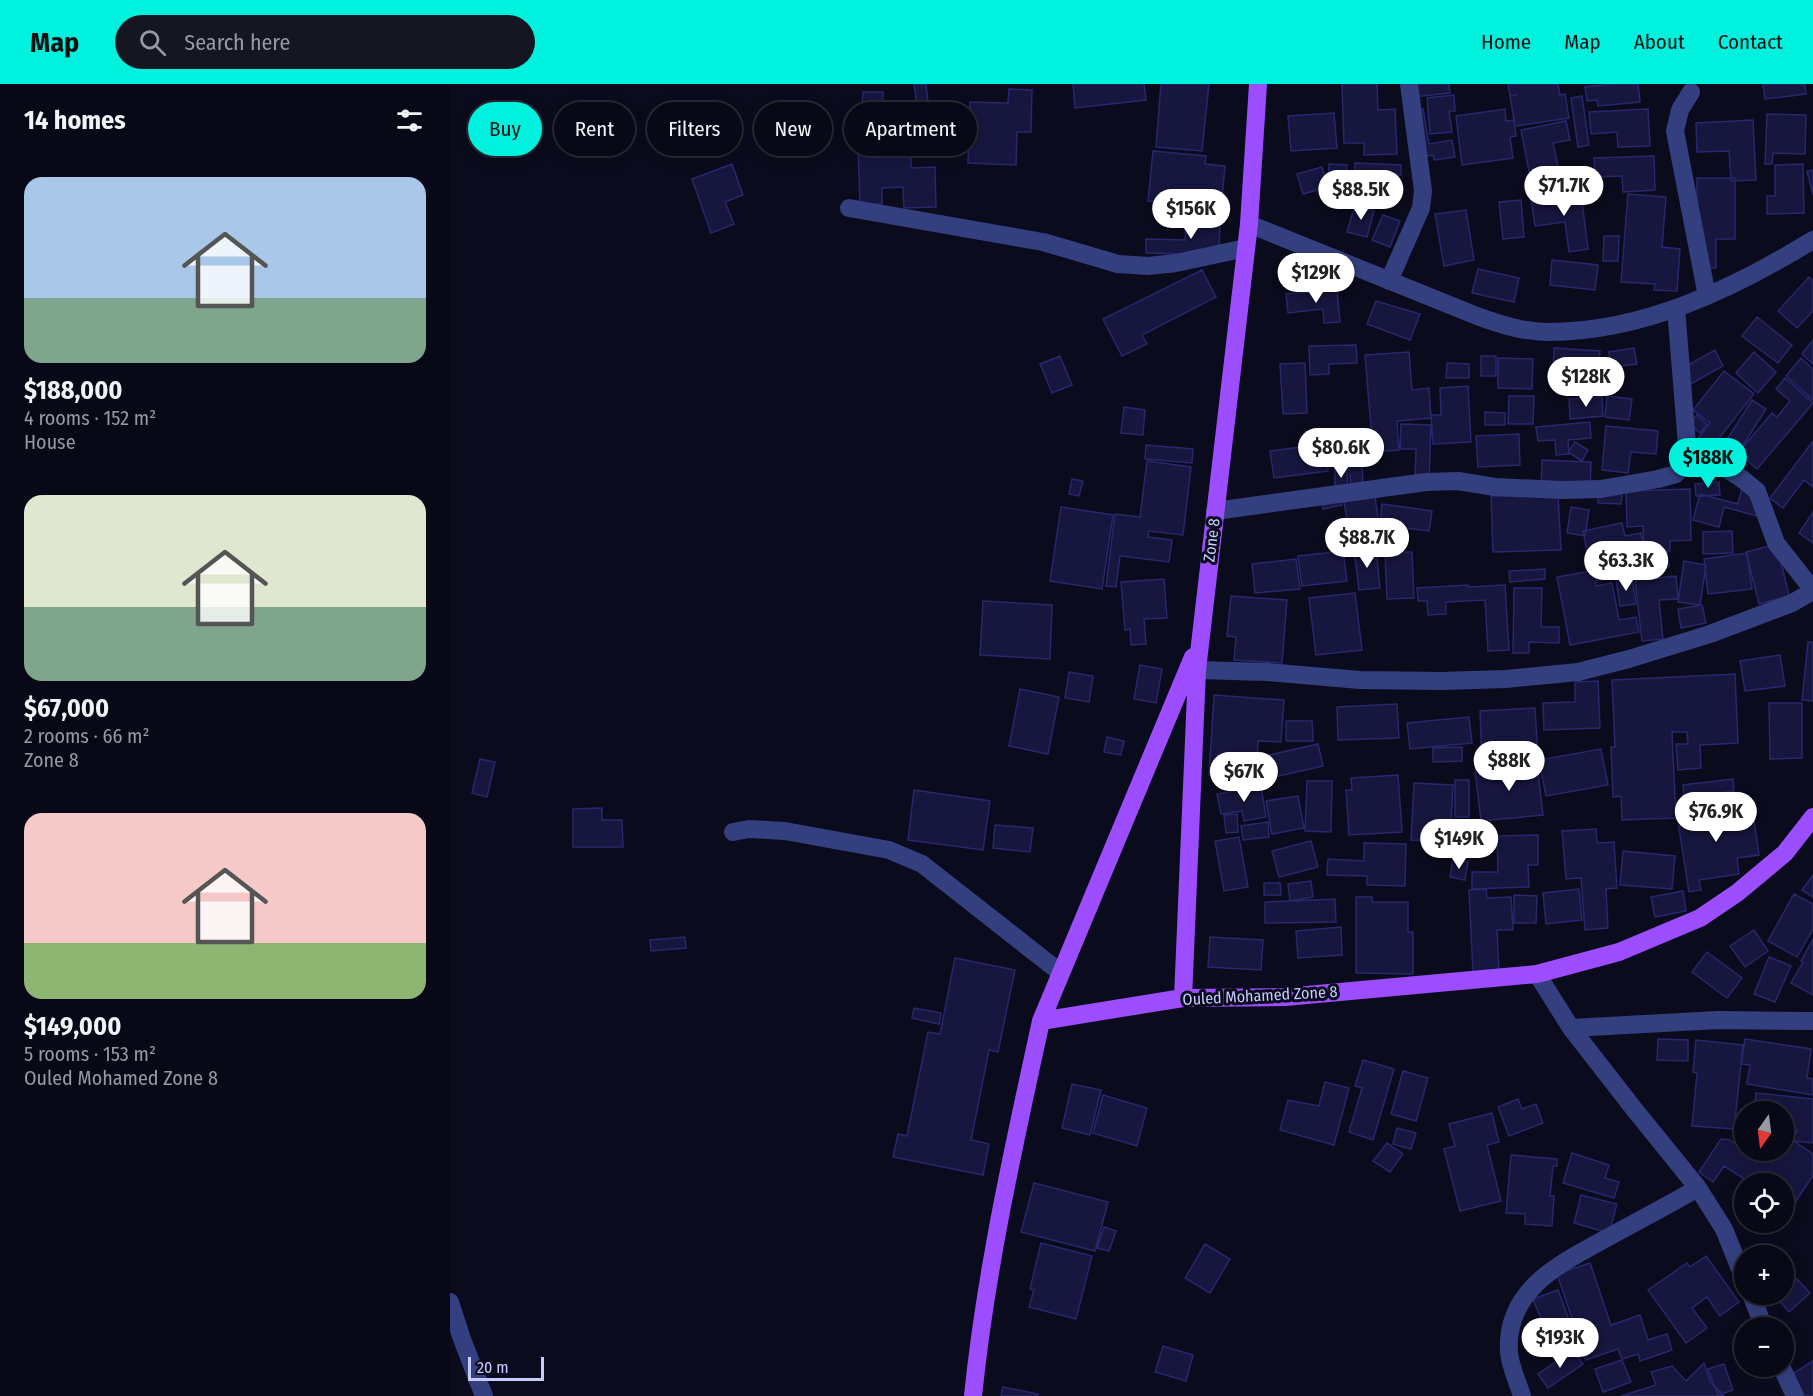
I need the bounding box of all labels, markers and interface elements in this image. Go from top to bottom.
search box [115,15,535,69]
text: Map [30,26,79,59]
icon: search [136,26,169,59]
text: Search here [184,29,290,56]
text: Home [1481,29,1531,55]
text: Map [1564,29,1601,55]
text: About [1634,29,1685,55]
text: Contact [1718,29,1783,55]
chip: Buy [468,102,542,156]
chip: Rent [554,102,635,156]
chip: Filters [647,102,742,156]
chip: New [754,102,832,156]
chip: Apartment [844,102,977,156]
icon: filters [393,104,426,137]
text: 14 homes [24,105,126,136]
pin: $71.7K [1515,166,1613,217]
pin: $88.5K [1312,170,1410,221]
text: $71.7K [1538,173,1590,197]
text: $88.5K [1332,177,1390,201]
pin: $156K [1149,189,1233,240]
text: $156K [1166,196,1216,220]
icon: home [171,216,279,324]
pin: $129K [1274,253,1358,304]
text: $129K [1292,260,1340,284]
pin: $128K [1544,357,1628,408]
text: $128K [1561,364,1611,388]
text: $188,000 [24,375,123,406]
text: 4 rooms · 152 m² [24,406,156,430]
pin: $80.6K [1292,428,1390,479]
text: House [24,430,76,454]
text: $80.6K [1312,435,1370,459]
pin: $188K [1666,438,1750,489]
text: $188K [1683,445,1733,469]
street label: Zone 8 [1199,517,1224,563]
pin: $88.7K [1318,518,1416,569]
text: $88.7K [1339,525,1395,549]
icon: home [171,534,279,642]
pin: $63.3K [1577,541,1675,592]
text: $63.3K [1598,548,1654,572]
text: $67,000 [24,693,109,724]
text: 2 rooms · 66 m² [24,724,150,748]
pin: $88K [1473,741,1545,792]
text: Zone 8 [24,748,79,772]
text: $88K [1488,748,1530,772]
pin: $67K [1208,752,1280,803]
text: $67K [1224,759,1264,783]
pin: $76.9K [1667,792,1765,843]
text: $76.9K [1689,799,1743,823]
pin: $149K [1417,819,1501,870]
text: $149K [1434,826,1484,850]
icon: home [171,852,279,960]
street label: Ouled Mohamed Zone 8 [1182,982,1338,1009]
text: $149,000 [24,1011,121,1042]
text: 5 rooms · 153 m² [24,1042,156,1066]
text: Ouled Mohamed Zone 8 [24,1066,218,1090]
north arrow [1734,1101,1794,1161]
map controls [1734,1101,1794,1377]
button: locate [1734,1173,1794,1233]
button: + [1734,1245,1794,1305]
button: − [1734,1317,1794,1377]
pin: $193K [1518,1318,1602,1369]
text: $193K [1536,1325,1584,1349]
scale bar [468,1354,544,1382]
text: 20 m [477,1358,508,1377]

